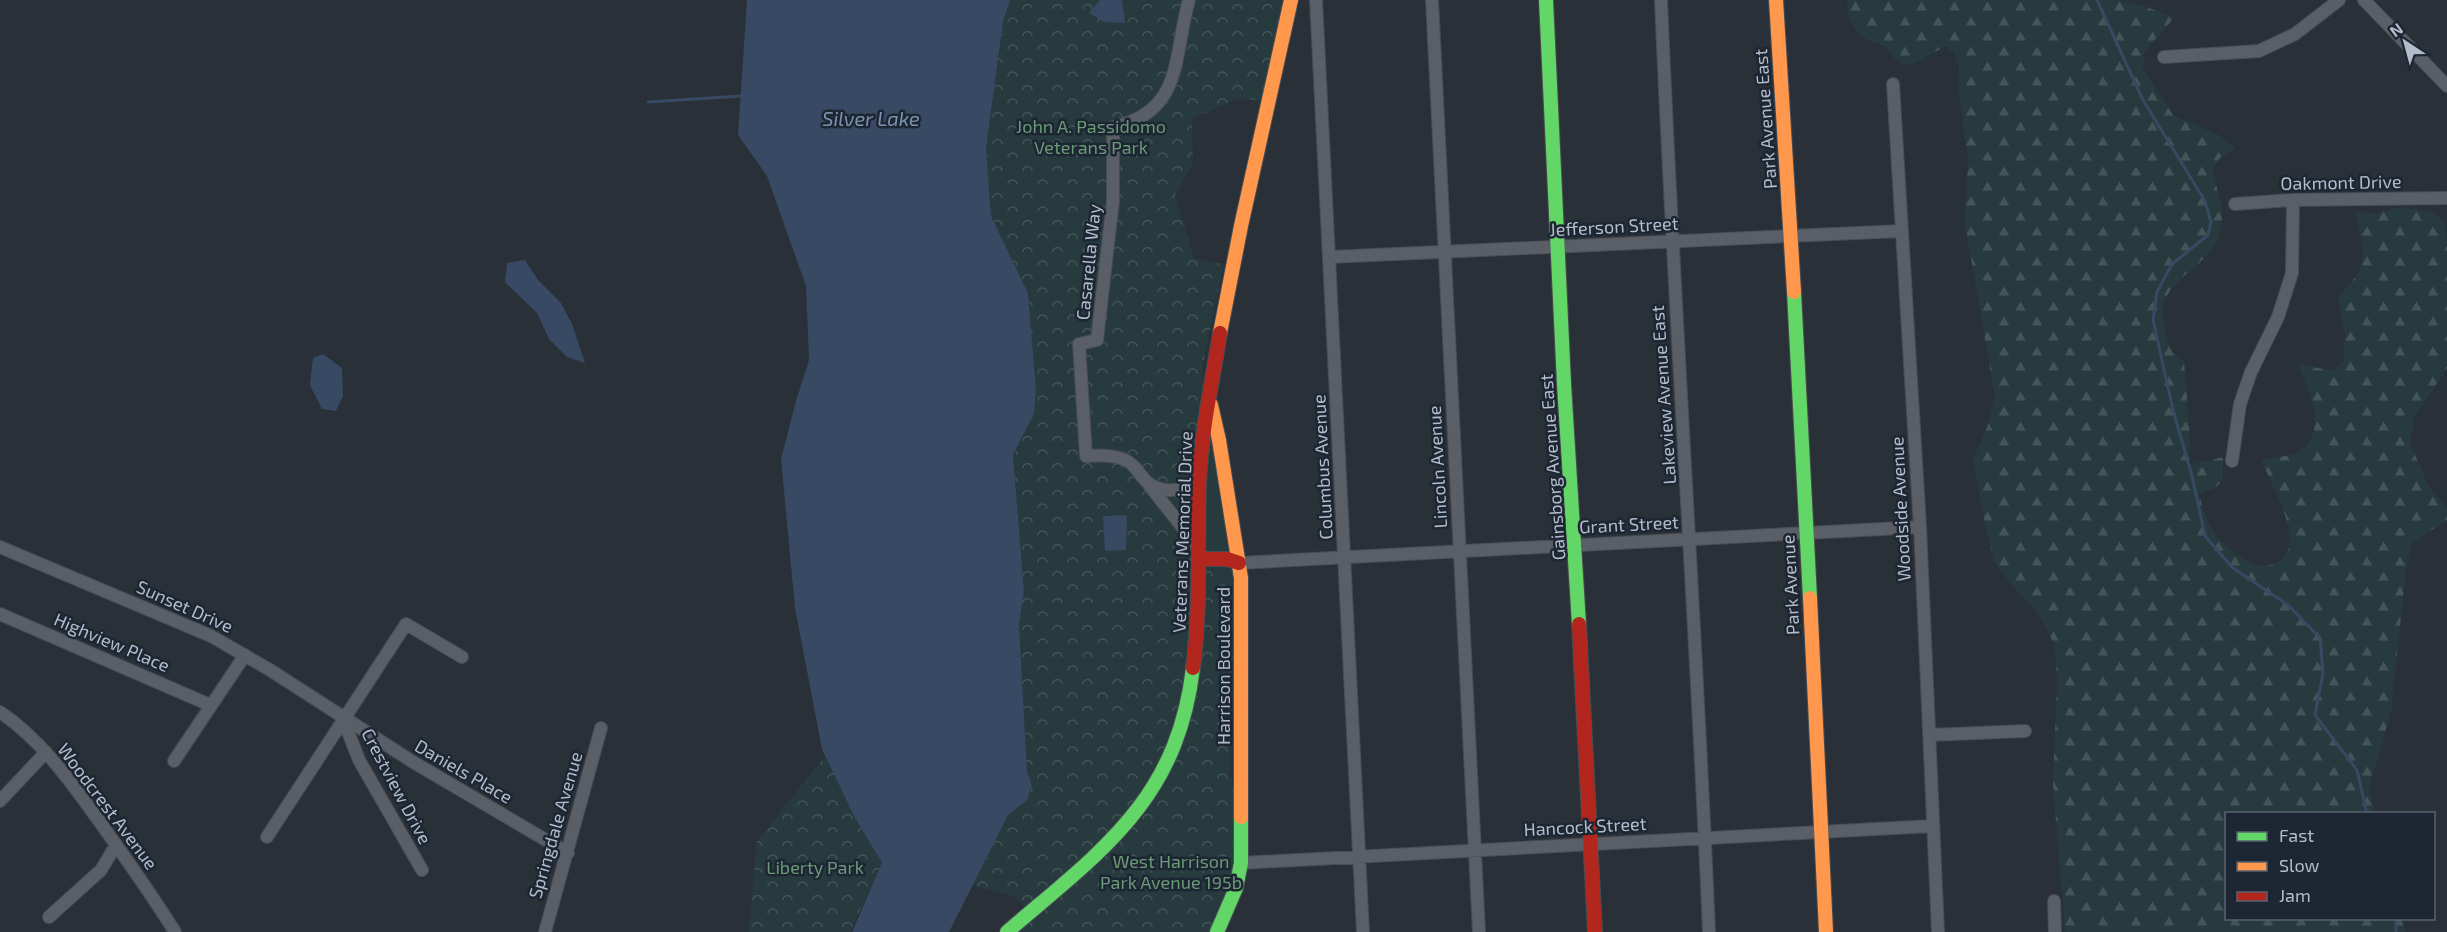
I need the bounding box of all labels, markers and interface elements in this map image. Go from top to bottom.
north arrow [2375,12,2435,72]
text: N [2386,18,2406,41]
street label: Park Avenue East [1749,48,1781,190]
water label: Silver Lake [822,106,920,130]
park label: John A. Passidomo Veterans Park [1016,115,1166,158]
street label: Oakmont Drive [2280,170,2402,194]
street label: Casarella Way [1071,202,1105,321]
street label: Jefferson Street [1549,212,1679,240]
street label: Lakeview Avenue East [1646,304,1680,485]
street label: Gainsborg Avenue East [1535,373,1569,561]
street label: Columbus Avenue [1307,394,1337,540]
street label: Lincoln Avenue [1423,405,1451,529]
street label: Veterans Memorial Drive [1167,431,1197,633]
street label: Woodside Avenue [1885,436,1915,582]
street label: Grant Street [1579,510,1680,538]
street label: Park Avenue [1776,534,1804,636]
street label: Sunset Drive [133,575,237,637]
street label: Harrison Boulevard [1212,587,1234,745]
street label: Highview Place [51,608,173,676]
street label: Crestview Drive [357,724,437,848]
street label: Daniels Place [411,734,517,808]
street label: Woodcrest Avenue [53,738,163,874]
street label: Springdale Avenue [524,749,586,901]
street label: Hancock Street [1523,812,1647,840]
legend [2225,812,2435,920]
text: Fast [2279,824,2314,846]
park label: West Harrison Park Avenue 195b [1100,850,1242,893]
text: Slow [2279,854,2320,876]
park label: Liberty Park [766,856,864,878]
text: Jam [2279,884,2311,906]

